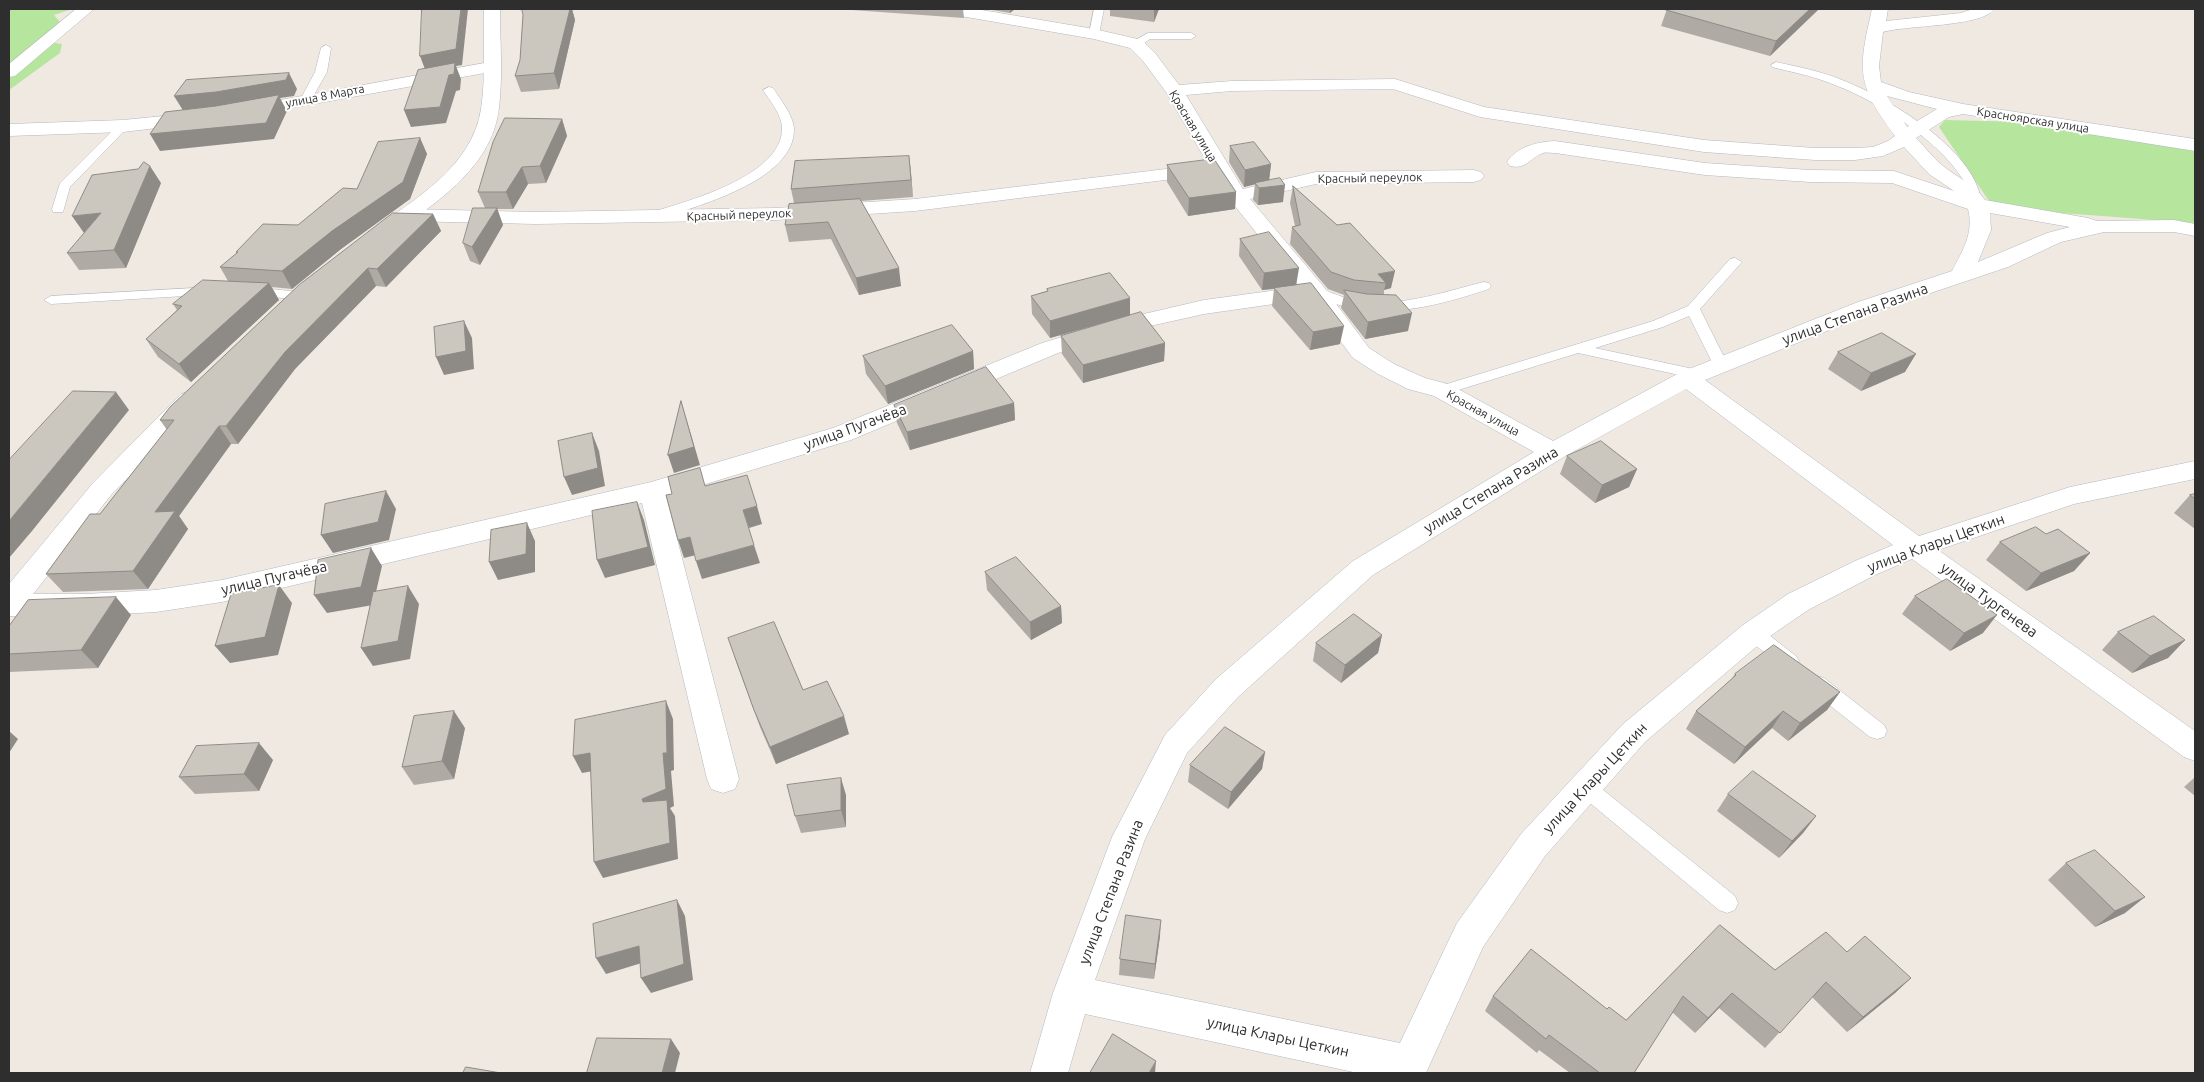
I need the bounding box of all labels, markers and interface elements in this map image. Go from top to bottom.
street label: улица 8 Марта [284,81,366,111]
street label: Красная улица [1166,87,1220,165]
street label: Красноярская улица [1976,104,2090,136]
street label: Красный переулок [1317,170,1423,186]
street label: Красный переулок [686,206,792,224]
street label: улица Степана Разина [1780,279,1930,349]
street label: Красная улица [1444,387,1522,439]
street label: улица Пугачёва [801,400,909,454]
street label: улица Степана Разина [1421,443,1561,537]
street label: улица Клары Цеткин [1865,510,2007,576]
street label: улица Пугачёва [219,557,329,599]
street label: улица Тургенева [1937,559,2041,641]
street label: улица Клары Цеткин [1539,719,1651,837]
street label: улица Степана Разина [1075,817,1147,967]
street label: улица Клары Цеткин [1205,1013,1351,1061]

